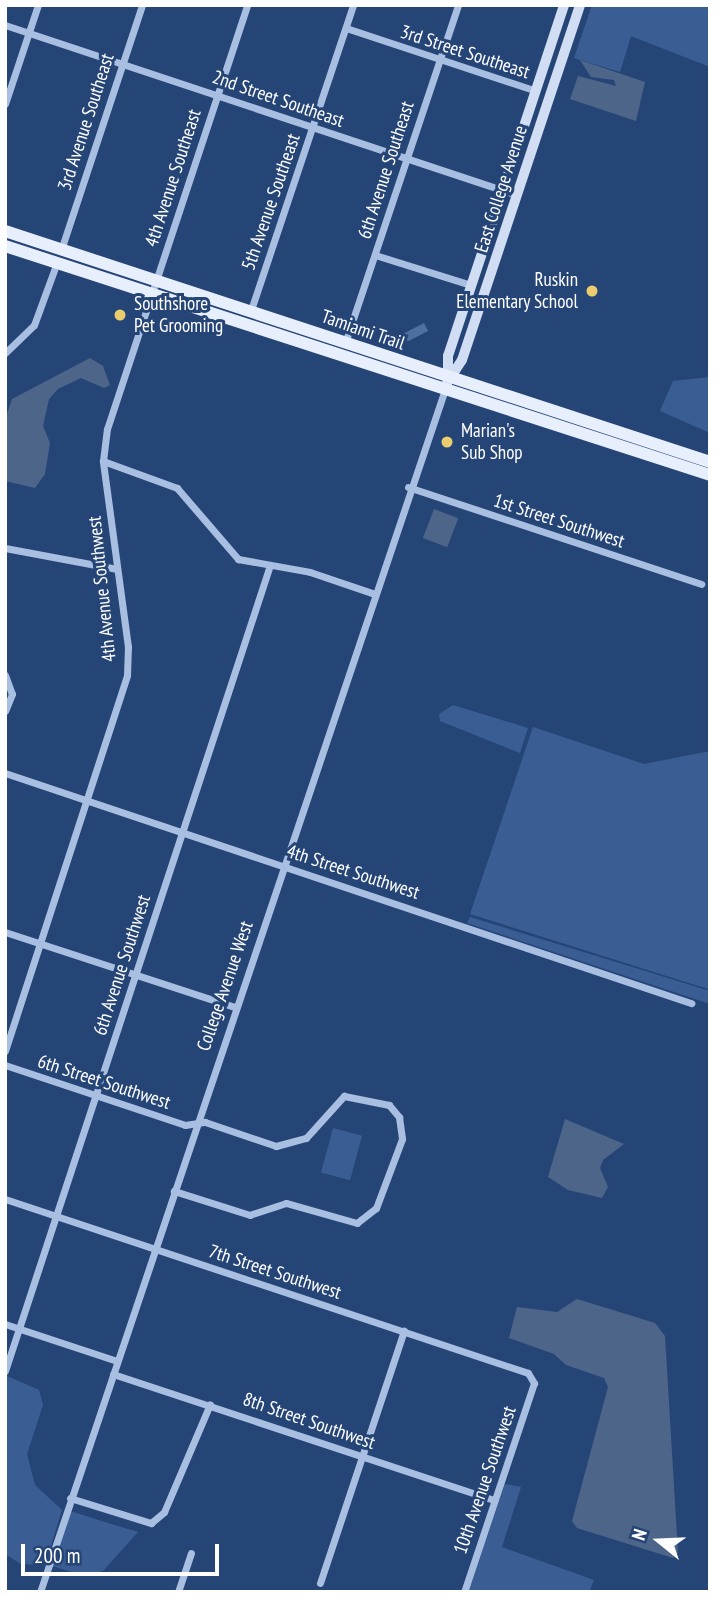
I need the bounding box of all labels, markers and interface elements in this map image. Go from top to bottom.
street label: 3rd Street Southeast [397,20,533,84]
street label: 3rd Avenue Southeast [53,50,119,194]
street label: 2nd Street Southeast [209,66,347,132]
street label: 6th Avenue Southeast [353,98,419,242]
street label: 4th Avenue Southeast [140,106,206,250]
street label: East College Avenue [470,122,532,256]
street label: 5th Avenue Southeast [237,130,305,274]
place label: Ruskin Elementary School [456,269,578,313]
marker: Ruskin Elementary School [584,283,600,299]
place label: Southshore Pet Grooming [134,293,223,337]
street label: Tamiami Trail [318,305,408,355]
marker: Southshore Pet Grooming [112,307,128,323]
place label: Marian's Sub Shop [461,420,523,464]
marker: Marian's Sub Shop [439,434,455,450]
street label: 1st Street Southwest [491,489,627,553]
street label: 4th Avenue Southwest [83,515,121,663]
street label: 4th Street Southwest [284,840,422,904]
street label: 6th Avenue Southwest [88,892,156,1038]
street label: College Avenue West [192,918,258,1054]
street label: 6th Street Southwest [35,1050,173,1114]
street label: 7th Street Southwest [206,1240,344,1304]
street label: 8th Street Southwest [240,1388,378,1454]
street label: 10th Avenue Southwest [449,1403,521,1557]
north arrow [624,1506,694,1576]
text: N [626,1526,652,1543]
scale bar [24,1530,222,1574]
text: 200 m [34,1542,80,1569]

